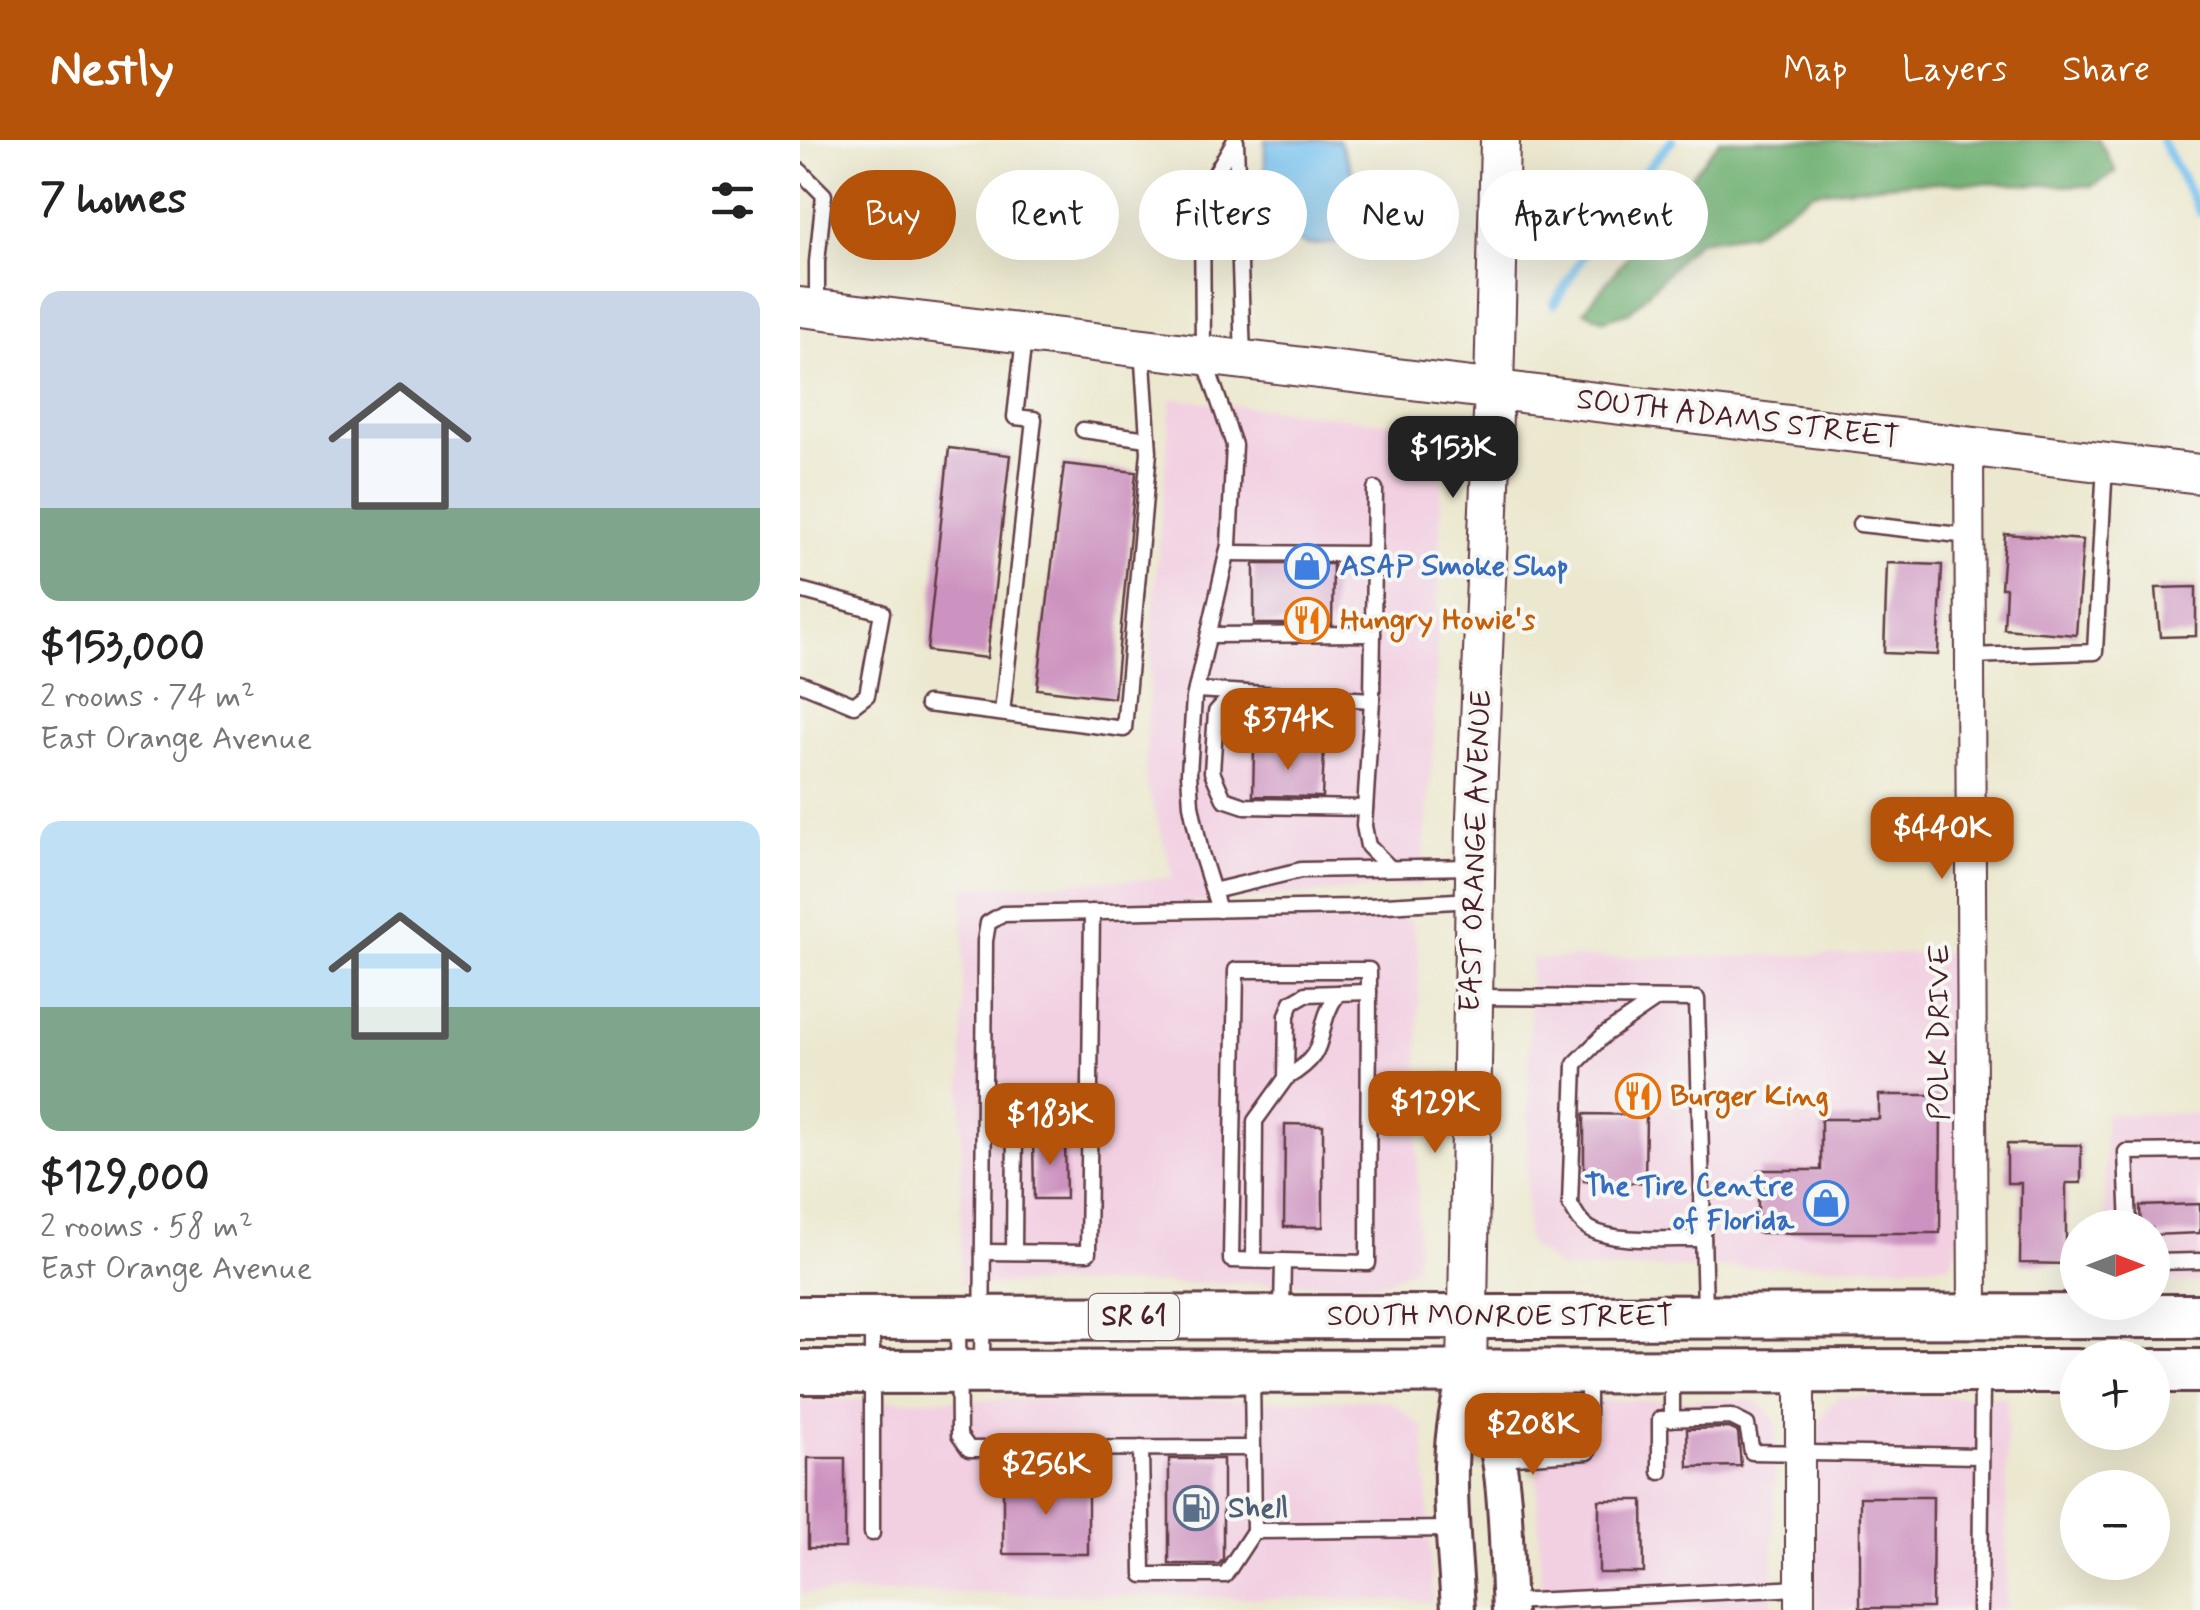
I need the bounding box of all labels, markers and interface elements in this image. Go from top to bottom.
text: Nestly [50,39,174,102]
text: Map [1783,47,1847,93]
text: Layers [1902,47,2007,93]
text: Share [2062,47,2150,93]
chip: Buy [830,170,956,260]
chip: Rent [976,170,1119,260]
chip: Filters [1139,170,1307,260]
chip: New [1327,170,1459,260]
chip: Apartment [1479,170,1708,260]
text: 7 homes [40,173,187,228]
icon: filters [705,173,760,228]
icon: home [310,356,490,536]
street label: SOUTH ADAMS STREET [1574,380,1902,458]
pin: $153K [1383,416,1523,501]
text: $153K [1410,427,1496,469]
shop icon: ASAP Smoke Shop [1284,543,1330,589]
place label: ASAP Smoke Shop [1340,547,1569,586]
restaurant icon: Hungry Howie's [1284,597,1330,643]
place label: Hungry Howie's [1340,601,1536,643]
text: $153,000 [40,621,205,676]
text: 2 rooms · 74 m² [40,676,255,718]
pin: $374K [1218,688,1358,773]
street label: EAST ORANGE AVENUE [1451,689,1501,1013]
text: $374K [1243,699,1333,741]
text: East Orange Avenue [40,718,312,760]
pin: $440K [1872,797,2012,882]
text: $440K [1893,808,1991,850]
icon: home [310,886,490,1066]
street label: POLK DRIVE [1920,944,1959,1120]
pin: $129K [1365,1071,1505,1156]
restaurant icon: Burger King [1615,1073,1661,1119]
place label: Burger King [1670,1077,1829,1119]
text: $129K [1390,1082,1480,1124]
pin: $183K [980,1083,1120,1168]
text: $183K [1007,1094,1093,1136]
text: $129,000 [40,1151,210,1206]
place label: The Tire Centre of Florida [1584,1167,1795,1240]
shop icon: The Tire Centre of Florida [1803,1180,1849,1226]
text: 2 rooms · 58 m² [40,1206,253,1248]
north arrow [2060,1210,2170,1320]
map controls [2060,1210,2170,1580]
text: East Orange Avenue [40,1248,312,1290]
road number: SR 61 [1089,1294,1179,1340]
street label: SOUTH MONROE STREET [1327,1297,1673,1336]
button: + [2060,1340,2170,1450]
pin: $208K [1463,1393,1603,1478]
text: $208K [1487,1404,1579,1446]
pin: $256K [976,1433,1116,1518]
text: $256K [1001,1444,1091,1486]
button: − [2060,1470,2170,1580]
fuel station icon: Shell [1173,1485,1219,1531]
place label: Shell [1228,1489,1288,1528]

